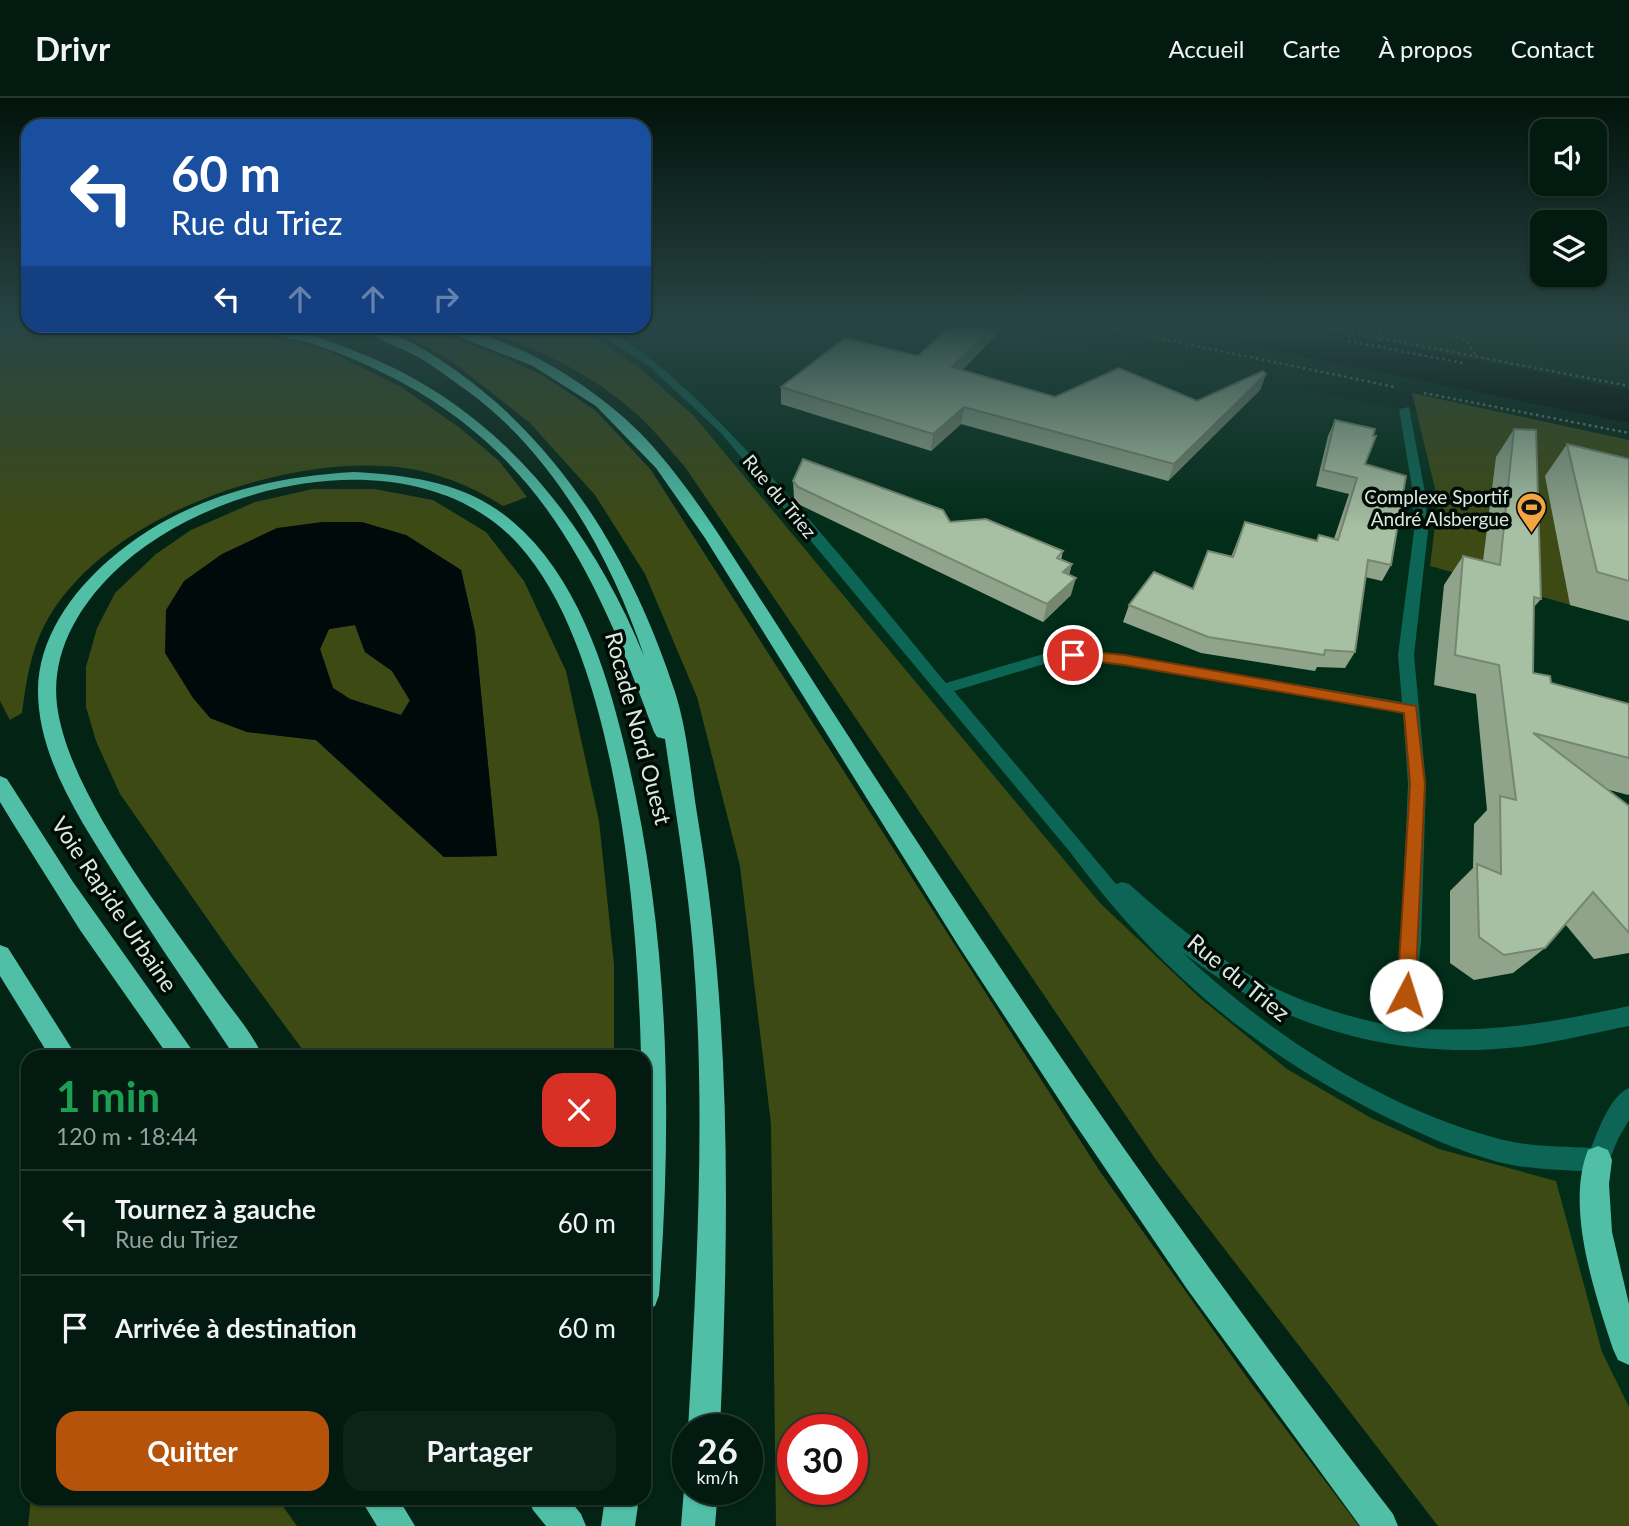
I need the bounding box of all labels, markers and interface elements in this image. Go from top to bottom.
text: Drivr [35,28,110,68]
text: Accueil [1168,34,1244,63]
text: Carte [1282,34,1340,63]
text: À propos [1378,34,1473,63]
text: Contact [1511,34,1594,63]
map controls [1530,119,1607,287]
button: sound [1530,119,1607,196]
text: 60 m [171,144,281,202]
icon: left [56,147,147,238]
text: Rue du Triez [171,203,342,242]
button: layers [1530,210,1607,287]
icon: left [208,280,246,318]
icon: ahead [281,280,319,318]
icon: ahead [354,280,392,318]
icon: right [427,280,465,318]
street label: Rue du Triez [738,450,822,542]
place label: Complexe Sportif André Alsbergue [1364,485,1509,530]
sports icon: Complexe Sportif André Alsbergue [1515,490,1549,534]
pin [1043,625,1103,685]
street label: Rocade Nord Ouest [600,629,678,828]
icon: arrive [1054,636,1092,674]
street label: Voie Rapide Urbaine [46,811,184,997]
street label: Rue du Triez [1182,927,1296,1027]
position arrow [1369,958,1443,1032]
text: 1 min [56,1071,160,1121]
button: close [542,1073,616,1147]
text: 120 m · 18:44 [56,1122,198,1150]
text: Tournez à gauche [115,1193,316,1225]
icon: left [56,1204,94,1242]
text: 60 m [558,1207,616,1239]
text: Rue du Triez [115,1225,238,1253]
icon: arrive [56,1309,94,1347]
text: Arrivée à destination [115,1312,357,1344]
text: 60 m [558,1312,616,1344]
button: Quitter [56,1411,329,1491]
button: Partager [343,1411,616,1491]
speed limit sign: 30 [777,1414,868,1505]
text: 26 [697,1429,738,1471]
text: km/h [696,1466,739,1488]

